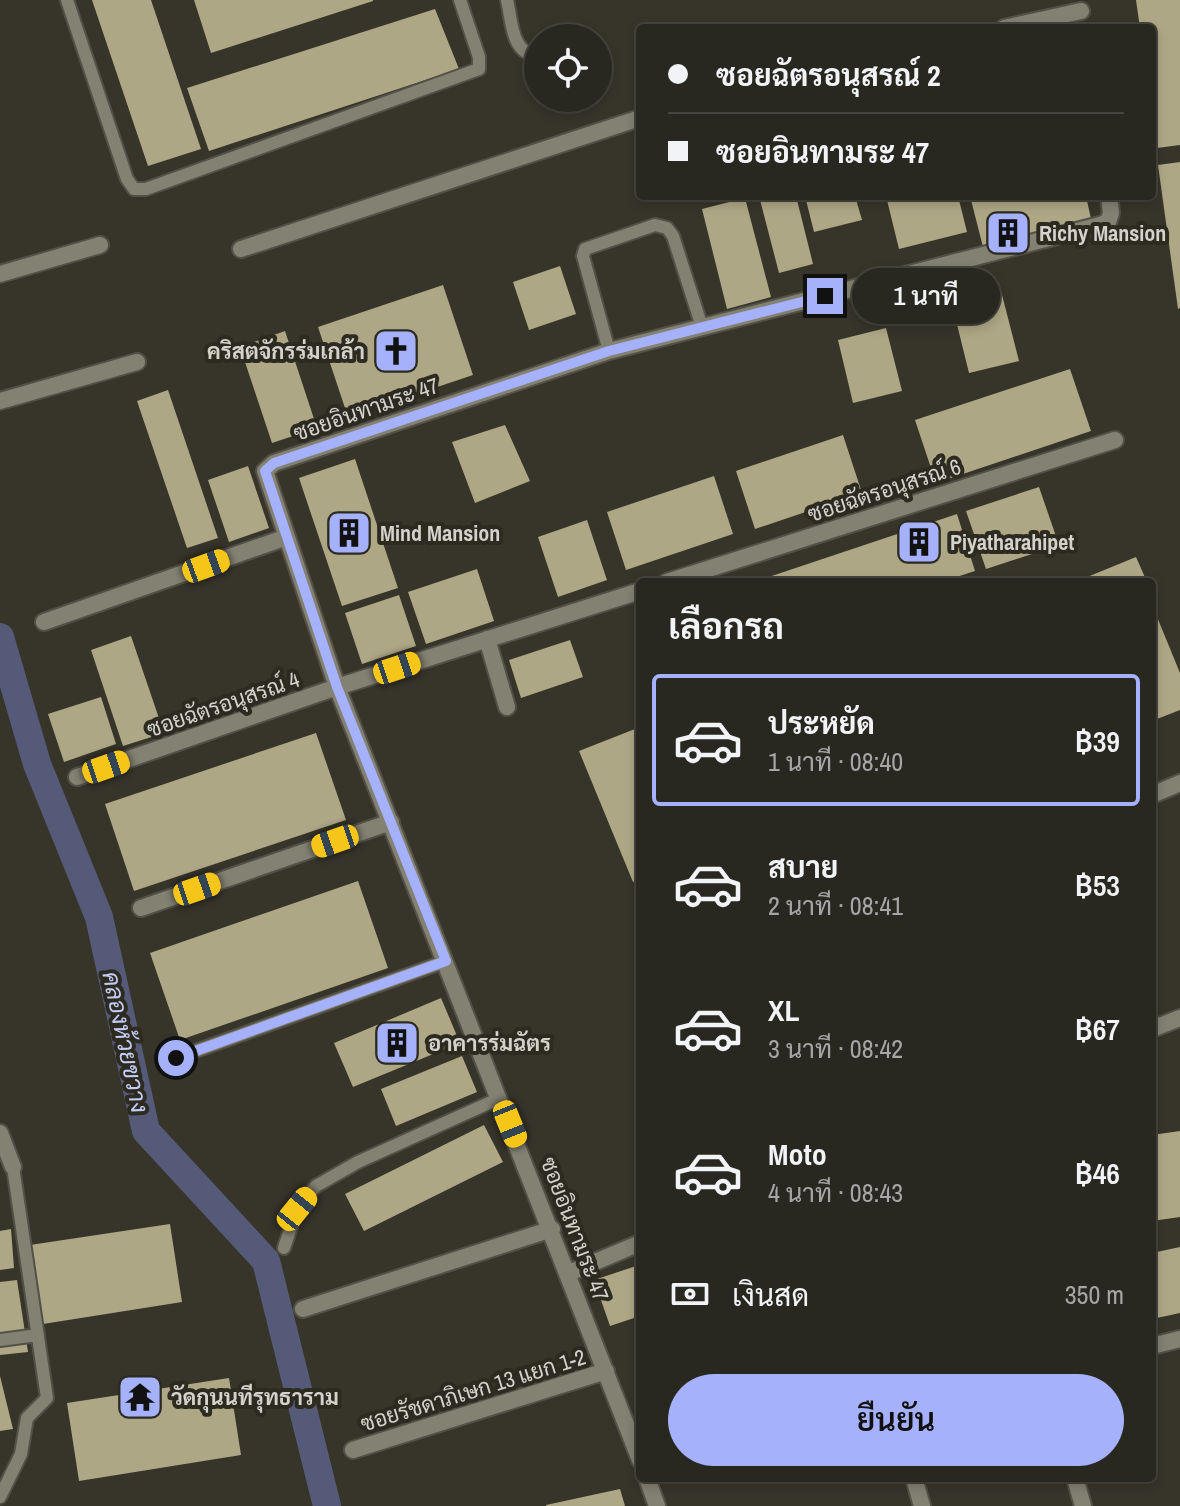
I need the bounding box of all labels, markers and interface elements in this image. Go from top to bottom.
map controls [524,24,612,112]
button: locate [524,24,612,112]
text: ซอยฉัตรอนุสรณ์ 2 [716,55,941,95]
text: ซอยอินทามระ 47 [716,132,929,172]
building icon: Richy Mansion [984,209,1032,257]
place label: Richy Mansion [1039,218,1166,248]
callout: 1 นาที [853,268,1001,324]
route end [807,278,843,314]
text: 1 นาที [893,278,959,313]
church icon: คริสตจักรร่มเกล้า [372,327,420,375]
place label: คริสตจักรร่มเกล้า [207,336,365,366]
street label: ซอยอินทามระ 47 [289,370,443,448]
street label: ซอยฉัตรอนุสรณ์ 6 [804,451,965,530]
building icon: Mind Mansion [325,509,373,557]
place label: Mind Mansion [380,518,500,548]
building icon: Piyatharahipet [895,518,943,566]
place label: Piyatharahipet [950,527,1074,557]
car [179,547,233,585]
text: เลือกรถ [668,602,784,650]
car [370,649,424,687]
street label: ซอยฉัตรอนุสรณ์ 4 [143,664,304,745]
text: ประหยัด [768,703,875,743]
icon: car [672,704,744,776]
text: ฿39 [1075,721,1120,761]
text: 1 นาที · 08:40 [768,744,903,779]
car [79,748,133,786]
car [308,822,362,860]
text: สบาย [768,847,838,887]
icon: car [672,848,744,920]
text: ฿53 [1075,865,1120,905]
car [170,870,224,908]
text: 2 นาที · 08:41 [768,888,903,923]
water label: คลองห้วยขวาง [95,968,157,1116]
text: XL [768,990,799,1030]
icon: car [672,992,744,1064]
text: ฿67 [1075,1009,1120,1049]
building icon: อาคารร่มฉัตร [373,1019,421,1067]
place label: อาคารร่มฉัตร [428,1028,551,1058]
text: 3 นาที · 08:42 [768,1031,903,1066]
route start [158,1040,194,1076]
car [490,1097,530,1151]
text: Moto [768,1134,827,1174]
icon: car [672,1136,744,1208]
street label: ซอยอินทามระ 47 [534,1153,616,1305]
text: ฿46 [1075,1153,1120,1193]
text: 4 นาที · 08:43 [768,1175,903,1210]
car [273,1183,321,1235]
icon: cash [668,1272,712,1316]
text: เงินสด [732,1275,809,1315]
text: 350 m [1065,1277,1124,1312]
street label: ซอยรัชดาภิเษก 13 แยก 1-2 [357,1341,589,1439]
temple icon: วัดกุนนทีรุทธาราม [116,1373,164,1421]
button: ยืนยัน [668,1374,1124,1466]
place label: วัดกุนนทีรุทธาราม [171,1382,339,1413]

